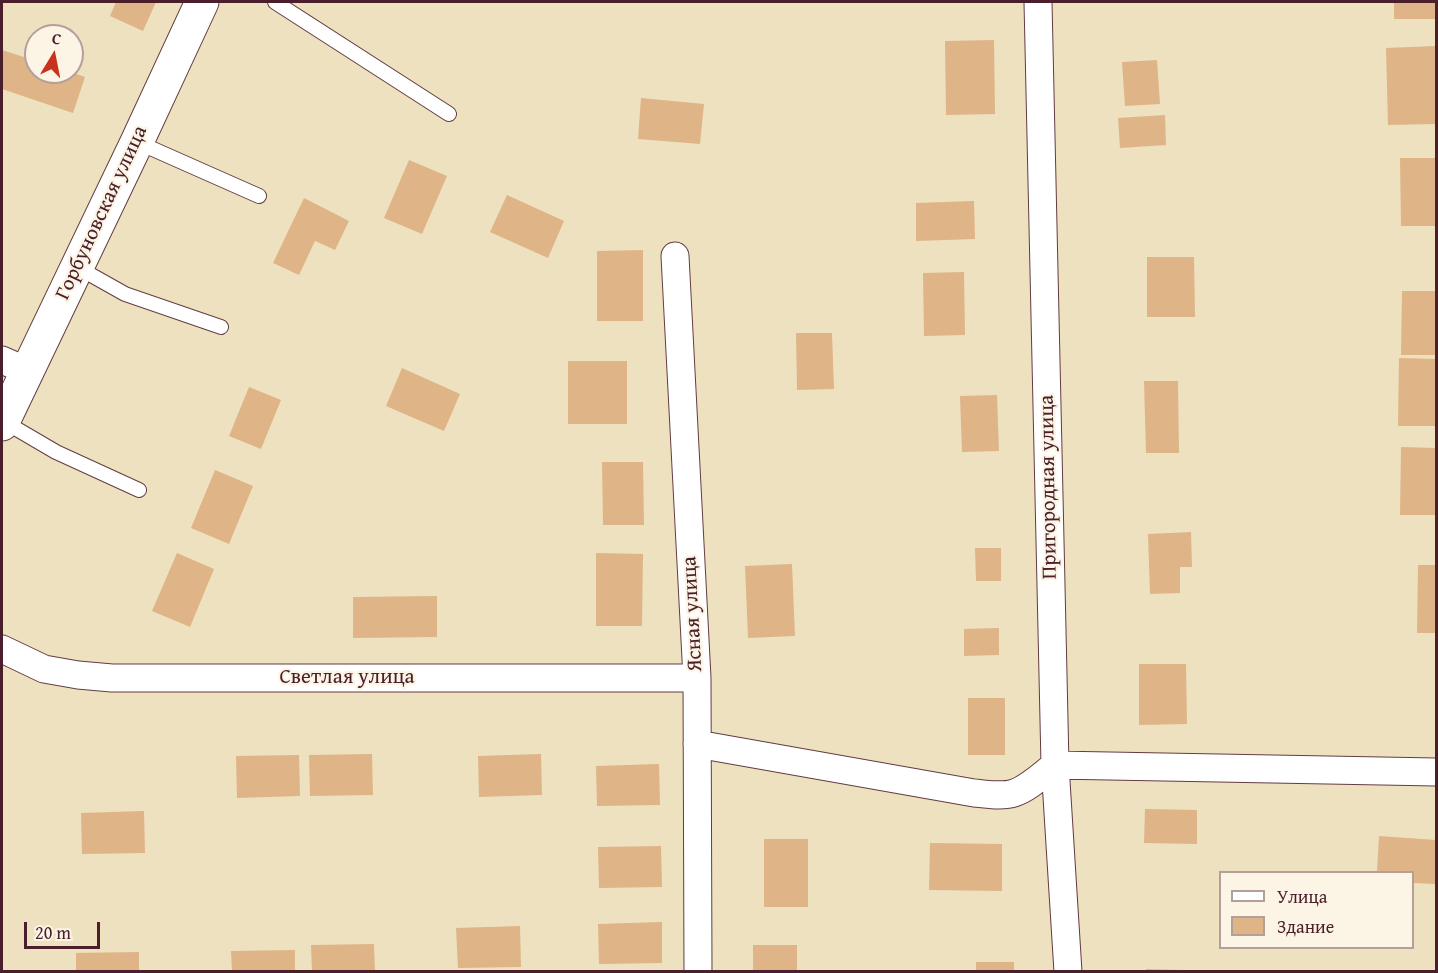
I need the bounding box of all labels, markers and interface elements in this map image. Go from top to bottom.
north arrow [24,24,84,84]
text: С [50,26,63,51]
street label: Горбуновская улица [51,122,153,304]
street label: Пригородная улица [1035,395,1063,579]
street label: Ясная улица [677,556,709,672]
street label: Светлая улица [279,665,415,691]
legend [1219,871,1414,949]
text: Улица [1277,883,1327,910]
scale bar [27,910,104,948]
text: Здание [1277,913,1334,940]
text: 20 m [35,919,71,946]

